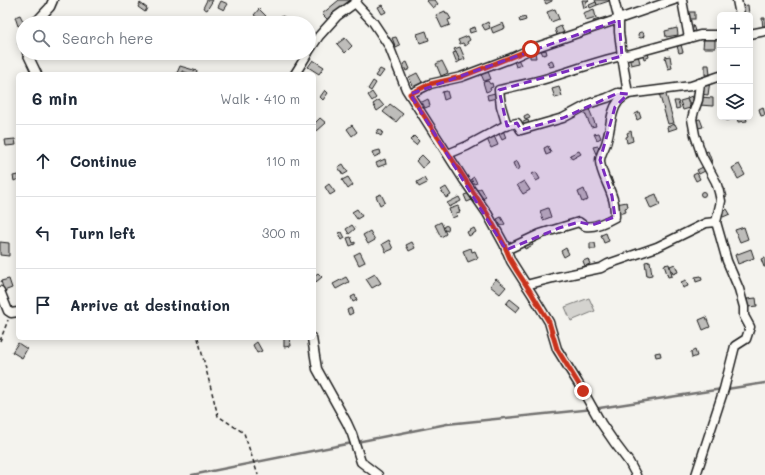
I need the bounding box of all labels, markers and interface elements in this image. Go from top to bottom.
map controls [717,12,753,120]
button: + [717,12,753,48]
search box [16,16,316,60]
icon: search [30,27,52,49]
text: Search here [62,28,153,48]
route start [522,40,540,58]
button: − [717,48,753,84]
button: layers [717,84,753,120]
text: 6 min [32,87,77,109]
text: Walk · 410 m [220,90,300,107]
icon: ahead [32,150,54,172]
text: Continue [70,151,137,171]
text: 110 m [266,152,300,169]
icon: left [32,222,54,244]
text: Turn left [70,223,135,243]
text: 300 m [262,224,300,241]
icon: arrive [32,294,54,316]
text: Arrive at destination [70,295,230,315]
route end [574,382,592,400]

